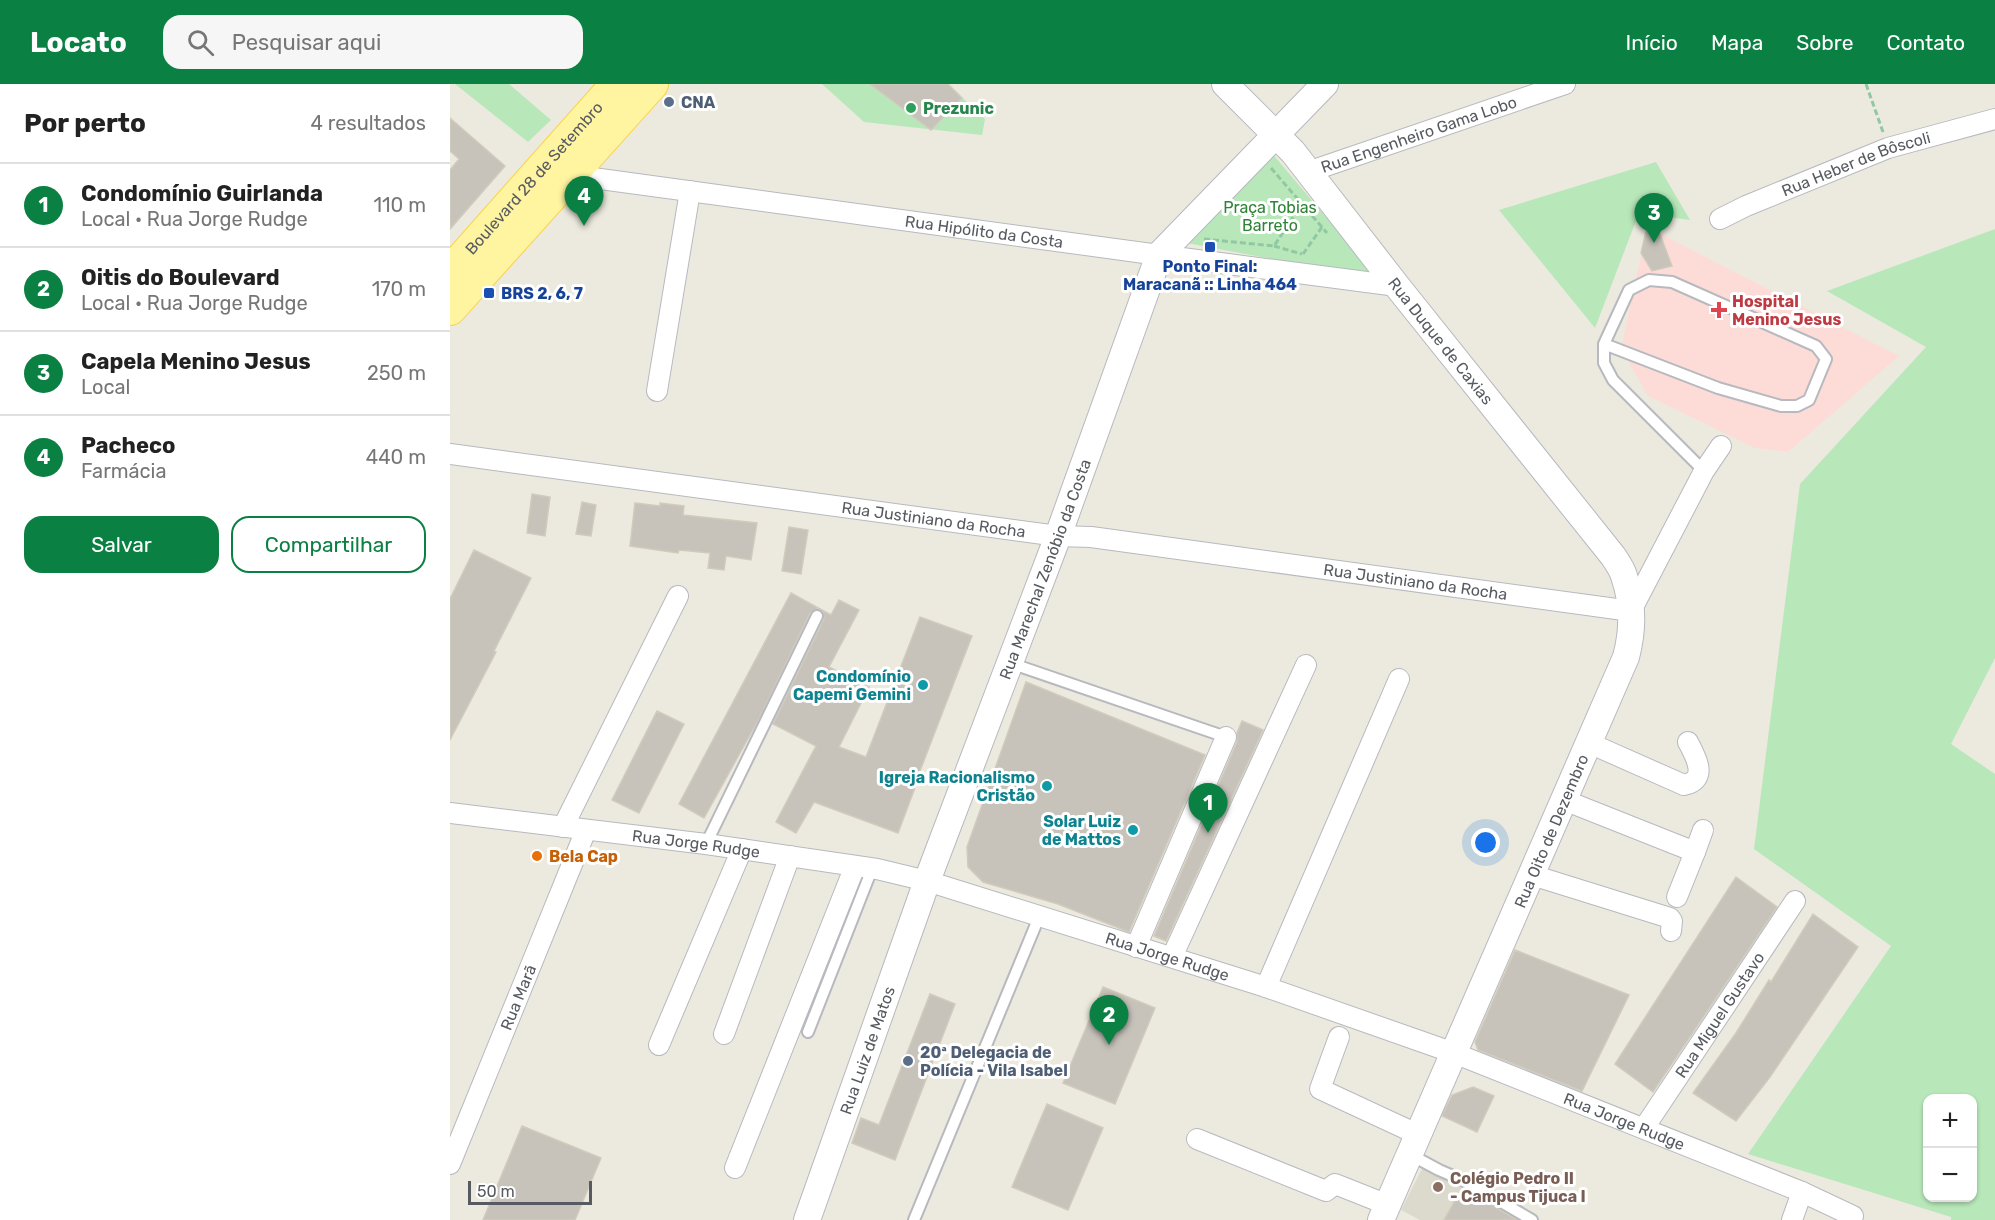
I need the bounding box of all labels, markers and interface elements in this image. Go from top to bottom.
search box [163,15,583,69]
text: Locato [30,26,127,59]
icon: search [184,26,217,59]
text: Pesquisar aqui [232,29,381,56]
text: Início [1626,30,1678,55]
text: Mapa [1711,30,1763,55]
text: Sobre [1796,30,1853,55]
text: Contato [1886,30,1965,55]
street label: Rua Engenheiro Gama Lobo [1318,92,1519,177]
place label: CNA [681,93,716,112]
marker: CNA [662,95,676,109]
street label: Boulevard 28 de Setembro [461,98,607,258]
place label: Prezunic [923,99,994,118]
marker: Prezunic [904,101,918,115]
text: Por perto [24,108,146,139]
text: 4 resultados [311,111,426,135]
street label: Rua Heber de Bôscoli [1779,128,1933,200]
pin: 4 [564,176,604,226]
text: Condomínio Guirlanda [81,180,323,207]
text: 1 [39,193,48,217]
text: 110 m [374,193,426,217]
pin: 3 [1634,194,1674,243]
park label: Praça Tobias Barreto [1223,198,1317,235]
text: Local · Rua Jorge Rudge [81,207,308,231]
street label: Rua Hipólito da Costa [904,212,1064,252]
marker: Ponto Final: Maracanã :: Linha 464 [1203,240,1217,254]
place label: Ponto Final: Maracanã :: Linha 464 [1123,257,1297,294]
text: Oitis do Boulevard [81,264,280,291]
street label: Rua Duque de Caxias [1384,274,1497,408]
text: 2 [37,277,50,301]
text: 170 m [372,277,426,301]
place label: BRS 2, 6, 7 [501,284,583,303]
marker: BRS 2, 6, 7 [482,286,496,300]
text: Local · Rua Jorge Rudge [81,291,308,315]
place label: Hospital Menino Jesus [1732,292,1841,329]
marker: Hospital Menino Jesus [1710,301,1728,319]
text: Capela Menino Jesus [81,348,311,375]
text: 3 [37,361,50,385]
text: 250 m [367,361,426,385]
text: Local [81,375,130,399]
text: Pacheco [81,432,175,459]
text: 4 [37,445,50,469]
text: 440 m [366,445,426,469]
street label: Rua Marechal Zenóbio da Costa [995,457,1095,682]
text: Farmácia [81,459,167,483]
street label: Rua Justiniano da Rocha [840,498,1027,542]
button: Salvar [24,516,219,573]
button: Compartilhar [231,516,426,573]
street label: Rua Justiniano da Rocha [1322,560,1509,604]
place label: Condomínio Capemi Gemini [793,667,911,704]
marker: Condomínio Capemi Gemini [916,678,930,692]
street label: Rua Oito de Dezembro [1510,751,1592,911]
place label: Igreja Racionalismo Cristão [879,768,1035,805]
marker: Igreja Racionalismo Cristão [1040,779,1054,793]
pin: 1 [1188,784,1227,833]
place label: Solar Luiz de Mattos [1042,812,1121,849]
marker: Solar Luiz de Mattos [1126,823,1140,837]
street label: Rua Jorge Rudge [631,826,761,862]
your location [1471,828,1500,857]
place label: Bela Cap [549,847,618,866]
marker: Bela Cap [530,849,544,863]
street label: Rua Jorge Rudge [1103,928,1232,985]
street label: Rua Miguel Gustavo [1671,949,1768,1081]
street label: Rua Marã [496,962,540,1033]
street label: Rua Luiz de Matos [836,984,899,1117]
pin: 2 [1090,996,1128,1045]
place label: 20ª Delegacia de Polícia - Vila Isabel [920,1043,1068,1080]
marker: 20ª Delegacia de Polícia - Vila Isabel [901,1054,915,1068]
street label: Rua Jorge Rudge [1561,1089,1688,1154]
map controls [1923,1094,1977,1202]
button: + [1923,1094,1977,1148]
button: − [1923,1148,1977,1202]
place label: Colégio Pedro II - Campus Tijuca I [1450,1169,1586,1206]
scale bar [468,1178,592,1206]
marker: Colégio Pedro II - Campus Tijuca I [1431,1180,1445,1194]
text: 50 m [477,1182,515,1201]

